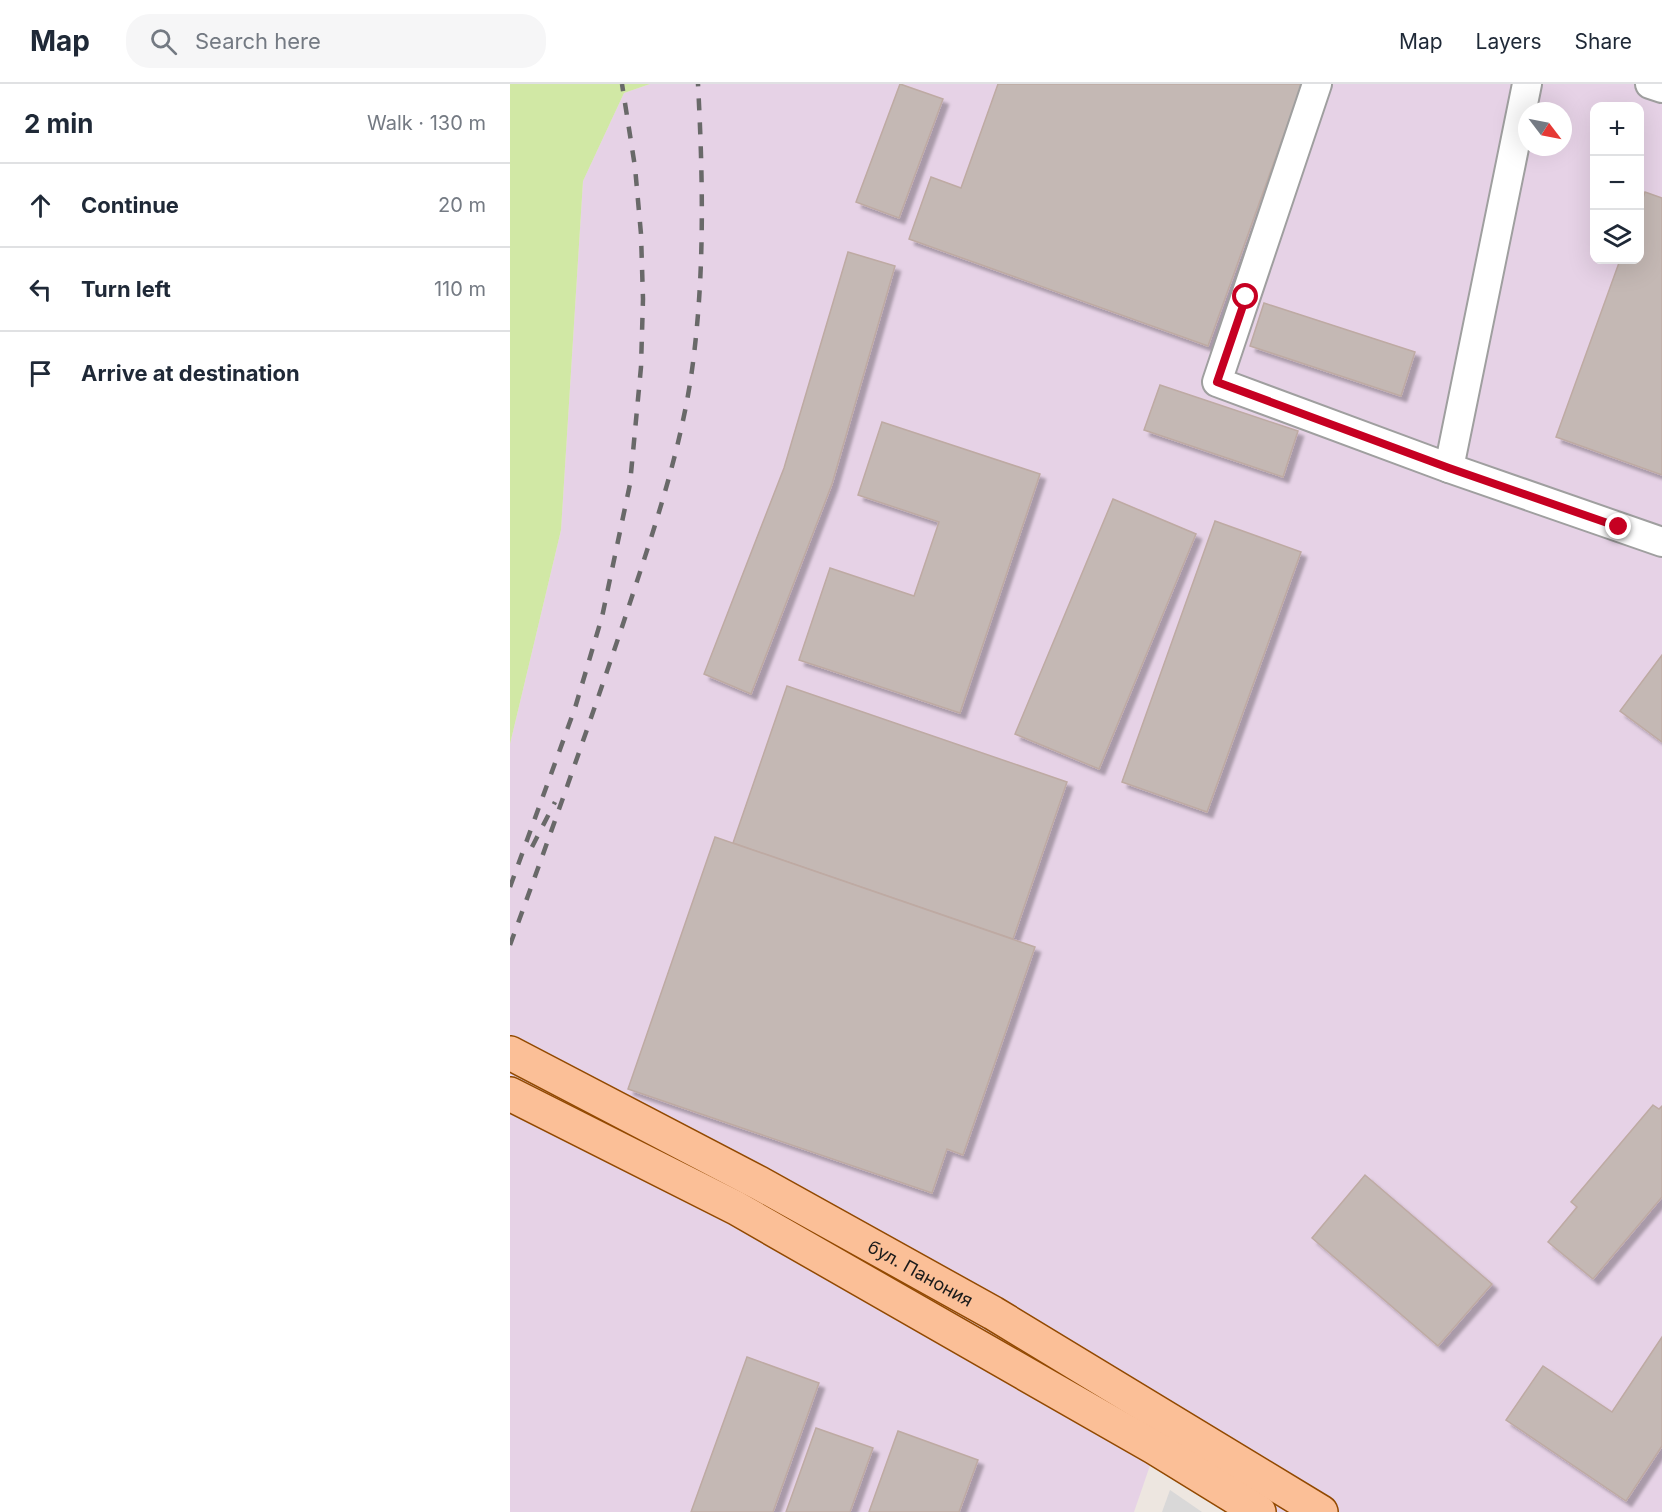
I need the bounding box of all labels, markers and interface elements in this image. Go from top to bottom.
search box [126,14,546,68]
text: Map [30,24,90,58]
icon: search [147,25,180,58]
text: Search here [195,28,321,54]
text: Map [1399,29,1443,54]
text: Layers [1476,29,1542,54]
text: Share [1575,29,1632,54]
north arrow [1518,102,1572,156]
map controls [1590,102,1644,264]
button: + [1590,102,1644,156]
text: 2 min [24,108,94,139]
text: Walk · 130 m [367,111,486,135]
button: − [1590,156,1644,210]
icon: ahead [24,189,57,222]
text: Continue [81,192,179,218]
text: 20 m [438,193,486,217]
button: layers [1590,210,1644,264]
icon: left [24,273,57,306]
text: Turn left [81,276,171,302]
text: 110 m [434,277,486,301]
route start [1232,283,1258,309]
icon: arrive [24,357,57,390]
text: Arrive at destination [81,360,300,386]
route end [1605,513,1631,539]
street label: бул. Панония [865,1235,977,1310]

